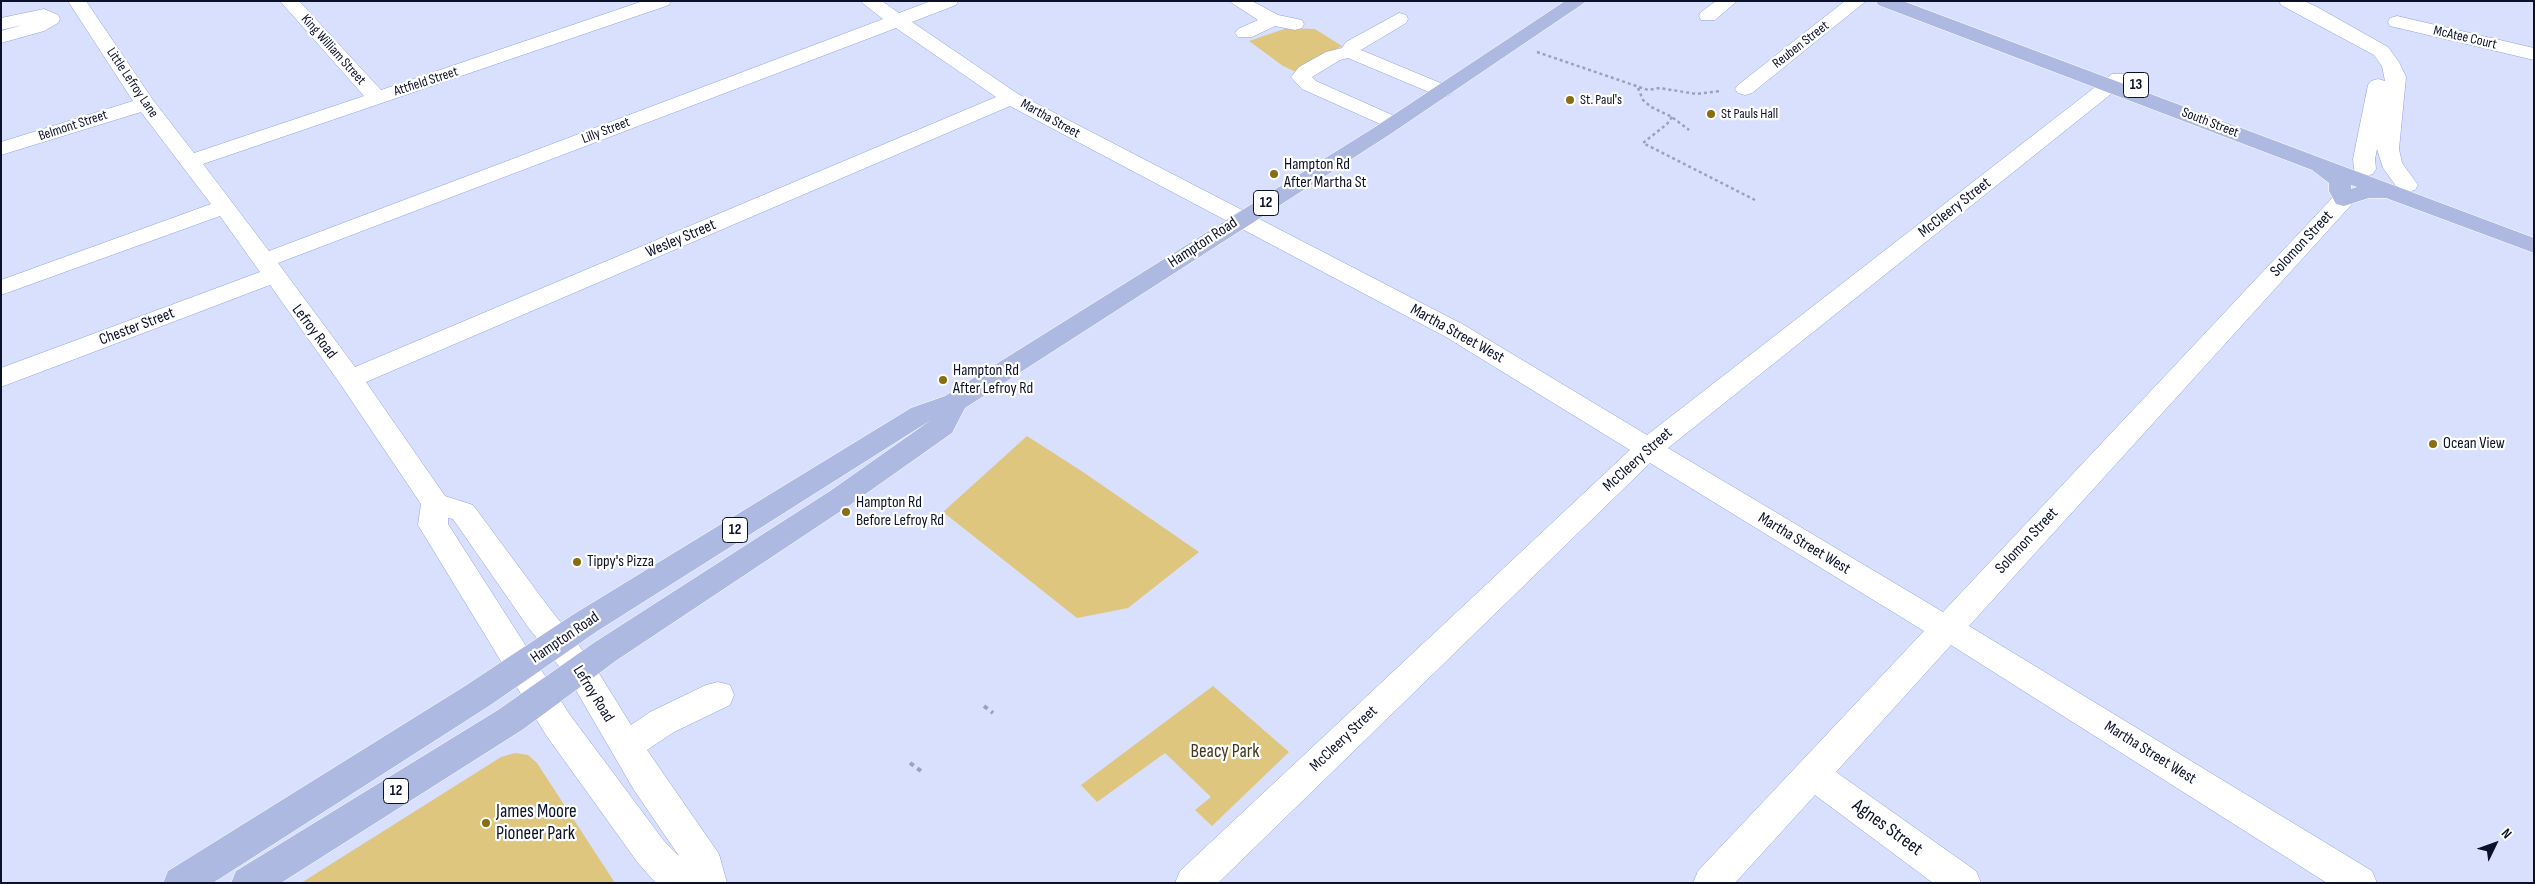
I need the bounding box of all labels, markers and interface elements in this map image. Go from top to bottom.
street label: King William Street [297,11,369,89]
street label: Reuben Street [1769,18,1833,72]
street label: McAtee Court [2432,23,2498,53]
street label: Little Lefroy Lane [102,45,162,121]
street label: Attfield Street [392,64,460,100]
road number: 13 [2124,72,2148,98]
place label: St. Paul's [1580,92,1622,108]
marker: St. Paul's [1564,94,1576,106]
street label: Martha Street [1017,96,1083,142]
street label: South Street [2179,104,2241,142]
place label: St Pauls Hall [1721,106,1778,122]
street label: Belmont Street [36,107,110,145]
marker: St Pauls Hall [1705,108,1717,120]
street label: Lilly Street [580,114,632,148]
place label: Hampton Rd After Martha St [1284,155,1366,193]
marker: Hampton Rd After Martha St [1268,168,1280,180]
street label: McCleery Street [1915,174,1995,242]
road number: 12 [1254,190,1278,216]
street label: Solomon Street [2267,207,2337,281]
street label: Hampton Road [1165,214,1241,272]
street label: Wesley Street [643,216,719,262]
street label: Martha Street West [1407,300,1507,368]
street label: Lefroy Road [287,301,341,363]
street label: Chester Street [97,304,177,350]
place label: Hampton Rd After Lefroy Rd [953,361,1033,399]
marker: Hampton Rd After Lefroy Rd [937,374,949,386]
street label: McCleery Street [1599,424,1677,496]
place label: Ocean View [2443,434,2505,454]
marker: Ocean View [2427,438,2439,450]
place label: Hampton Rd Before Lefroy Rd [856,493,944,531]
street label: Solomon Street [1992,504,2062,578]
marker: Hampton Rd Before Lefroy Rd [840,506,852,518]
street label: Martha Street West [1754,509,1854,579]
road number: 12 [722,518,748,542]
place label: Tippy's Pizza [587,552,654,572]
marker: Tippy's Pizza [571,556,583,568]
street label: Hampton Road [527,608,603,668]
street label: Lefroy Road [568,662,618,726]
street label: McCleery Street [1306,702,1382,776]
street label: Martha Street West [2101,717,2199,789]
park label: Beacy Park [1190,741,1260,763]
road number: 12 [384,778,408,804]
street label: Agnes Street [1847,795,1927,861]
place label: James Moore Pioneer Park [496,801,577,845]
marker: James Moore Pioneer Park [480,817,492,829]
north arrow [2470,819,2520,869]
text: N [2498,825,2515,842]

